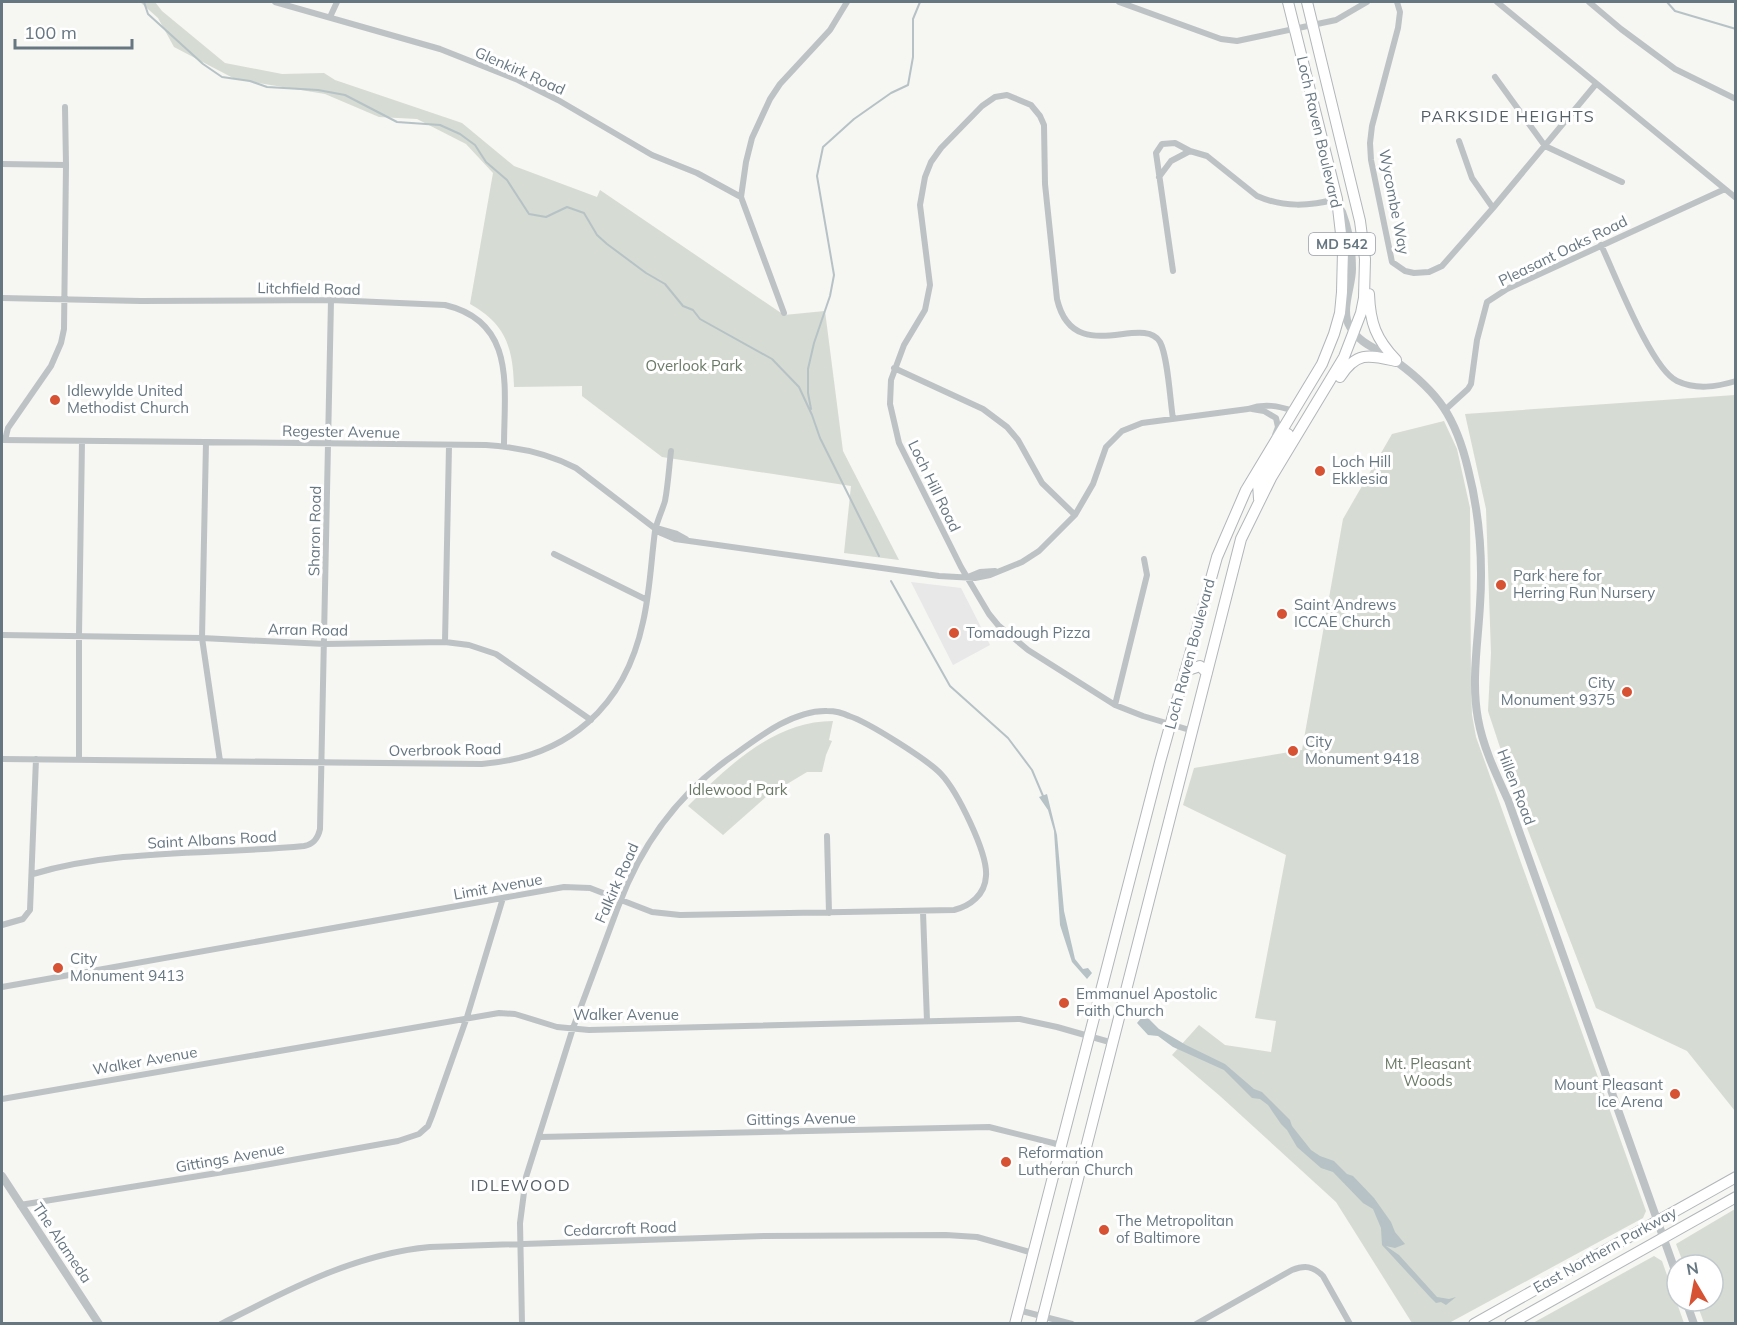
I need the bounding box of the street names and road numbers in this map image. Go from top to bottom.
street label: Glenkirk Road [472,42,568,99]
street label: Loch Raven Boulevard [1293,54,1346,210]
street label: Wycombe Way [1375,148,1414,256]
street label: Pleasant Oaks Road [1495,211,1630,290]
road number: MD 542 [1309,233,1375,255]
street label: Litchfield Road [257,278,361,299]
street label: Regester Avenue [282,421,400,442]
street label: Loch Hill Road [904,437,965,535]
street label: Sharon Road [304,486,325,576]
street label: Loch Raven Boulevard [1160,577,1219,731]
street label: Arran Road [268,619,348,640]
street label: Overbrook Road [388,739,502,760]
street label: Hillen Road [1493,746,1540,827]
street label: Saint Albans Road [147,827,277,852]
street label: Falkirk Road [590,840,643,926]
street label: Limit Avenue [452,869,544,904]
street label: Walker Avenue [573,1005,679,1024]
street label: Walker Avenue [91,1042,199,1079]
street label: Gittings Avenue [746,1108,856,1129]
street label: Gittings Avenue [174,1139,286,1176]
street label: The Alameda [29,1199,96,1287]
street label: East Northern Parkway [1530,1202,1680,1297]
street label: Cedarcroft Road [563,1217,677,1240]

